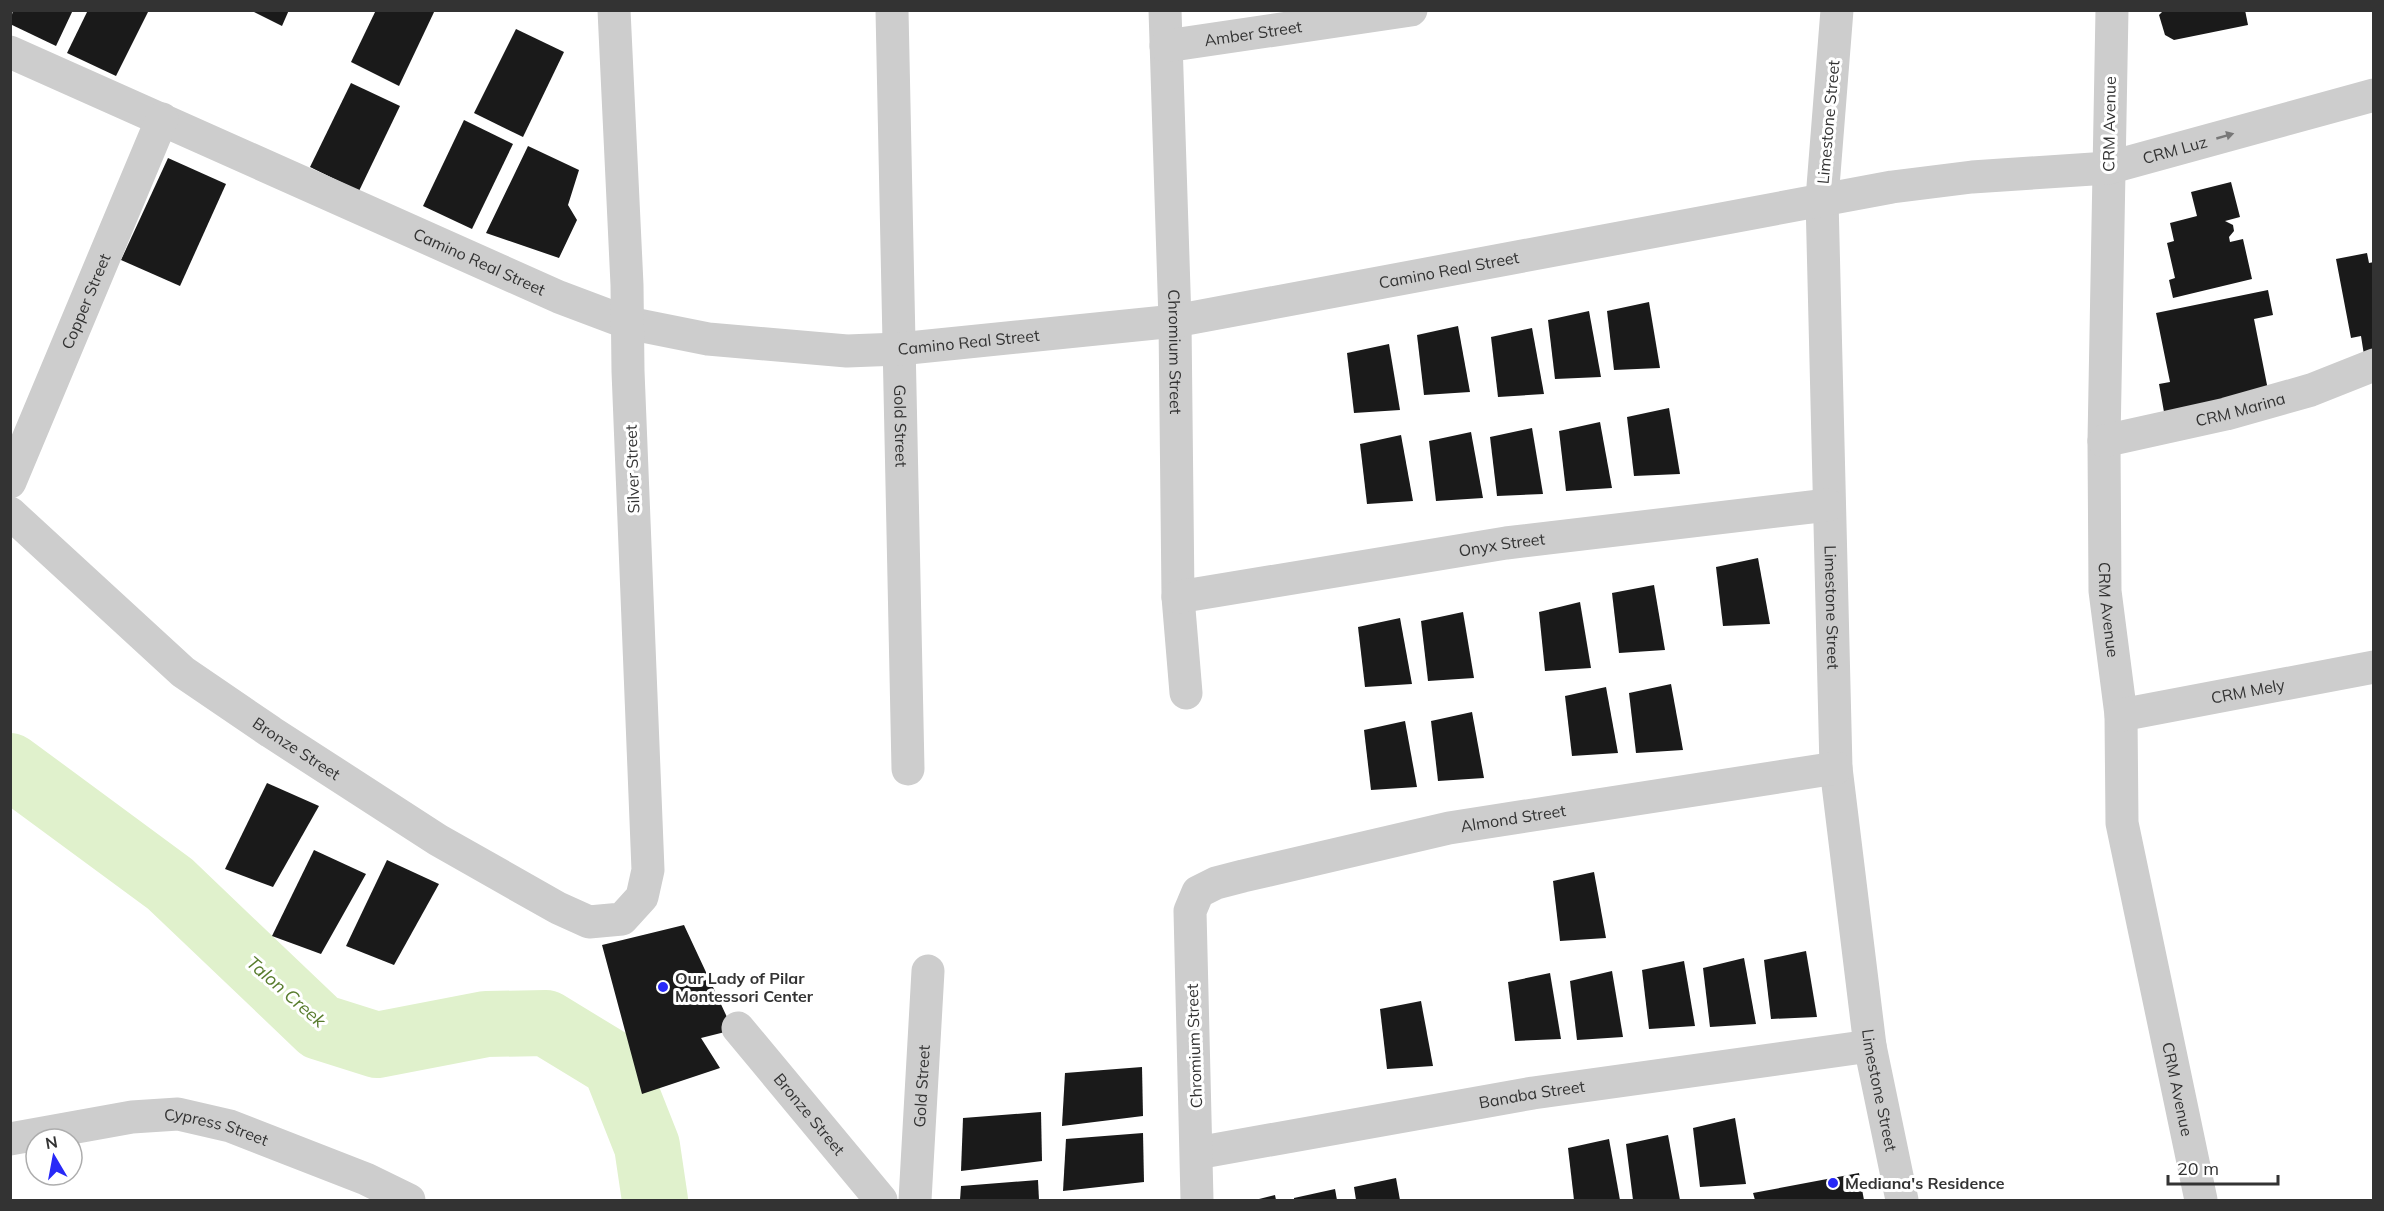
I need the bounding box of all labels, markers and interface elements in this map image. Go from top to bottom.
street label: Amber Street [1203,16,1304,50]
street label: Limestone Street [1813,59,1843,185]
street label: CRM Avenue [2098,76,2120,172]
street label: CRM Luz [2140,131,2209,168]
one-way arrow [2216,131,2234,140]
street label: Camino Real Street [410,223,549,300]
street label: Camino Real Street [1377,247,1521,293]
street label: Copper Street [57,250,115,352]
street label: Chromium Street [1164,289,1186,415]
street label: Camino Real Street [897,325,1041,359]
street label: Gold Street [890,384,912,468]
street label: CRM Marina [2194,388,2287,430]
street label: Silver Street [620,424,644,514]
street label: Onyx Street [1457,528,1546,561]
street label: Limestone Street [1821,545,1844,670]
street label: CRM Avenue [2095,562,2123,659]
street label: CRM Mely [2209,674,2287,708]
street label: Bronze Street [249,713,345,784]
street label: Almond Street [1459,800,1567,836]
water label: Talon Creek [242,951,331,1033]
place label: Our Lady of Pilar Montessori Center [675,968,814,1006]
marker: Our Lady of Pilar Montessori Center [656,980,670,994]
street label: Chromium Street [1182,983,1206,1109]
street label: Limestone Street [1858,1028,1902,1154]
street label: CRM Avenue [2158,1040,2197,1138]
street label: Gold Street [909,1044,934,1128]
street label: Bronze Street [770,1069,850,1159]
street label: Banaba Street [1477,1076,1587,1112]
street label: Cypress Street [164,1104,272,1150]
north arrow [24,1127,84,1187]
text: N [44,1131,59,1153]
scale bar [2168,1148,2278,1186]
text: 20 m [2177,1157,2219,1180]
place label: Mediana's Residence [1845,1173,2005,1193]
marker: Mediana's Residence [1826,1176,1840,1190]

